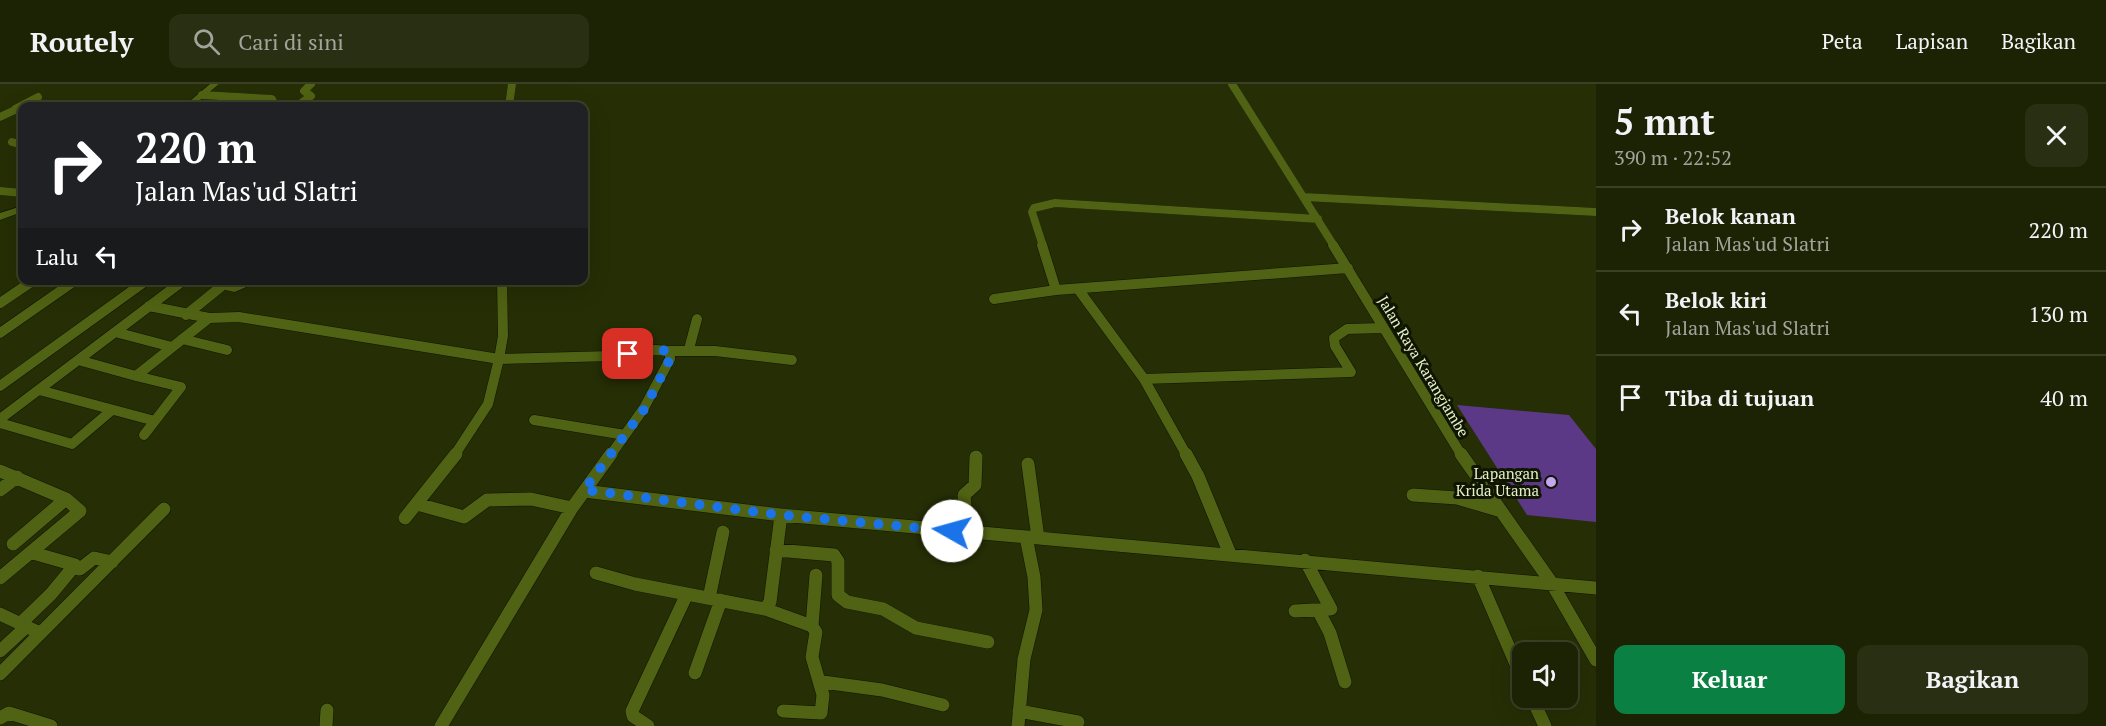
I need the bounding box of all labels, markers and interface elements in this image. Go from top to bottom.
search box [169,14,589,68]
text: Routely [30,23,133,60]
icon: search [190,25,223,58]
text: Cari di sini [238,27,344,56]
text: Peta [1822,27,1863,55]
text: Lapisan [1896,27,1968,55]
text: Bagikan [2001,27,2076,55]
text: 5 mnt [1614,98,1715,145]
button: close [2025,104,2088,167]
text: 220 m [135,119,256,175]
icon: right [36,126,114,204]
text: 390 m · 22:52 [1614,144,1732,171]
text: Jalan Mas'ud Slatri [135,173,358,209]
text: Belok kanan [1665,201,1796,230]
icon: right [1614,213,1647,246]
text: 220 m [2028,215,2088,244]
text: Jalan Mas'ud Slatri [1665,230,1830,257]
icon: left [90,240,123,273]
text: Lalu [36,242,78,271]
text: Belok kiri [1665,285,1767,314]
street label: Jalan Raya Karangjambe [1374,292,1474,440]
icon: left [1614,297,1647,330]
text: 130 m [2028,299,2088,328]
text: Jalan Mas'ud Slatri [1665,314,1830,341]
pin [602,328,653,379]
icon: arrive [611,337,644,370]
icon: arrive [1614,381,1647,414]
text: Tiba di tujuan [1665,383,1814,412]
text: 40 m [2040,383,2088,412]
place label: Lapangan Krida Utama [1456,463,1539,500]
marker: Lapangan Krida Utama [1544,475,1558,489]
position arrow [920,499,984,563]
map controls [1512,642,1578,708]
button: sound [1512,642,1578,708]
button: Keluar [1614,645,1845,714]
button: Bagikan [1857,645,2088,714]

